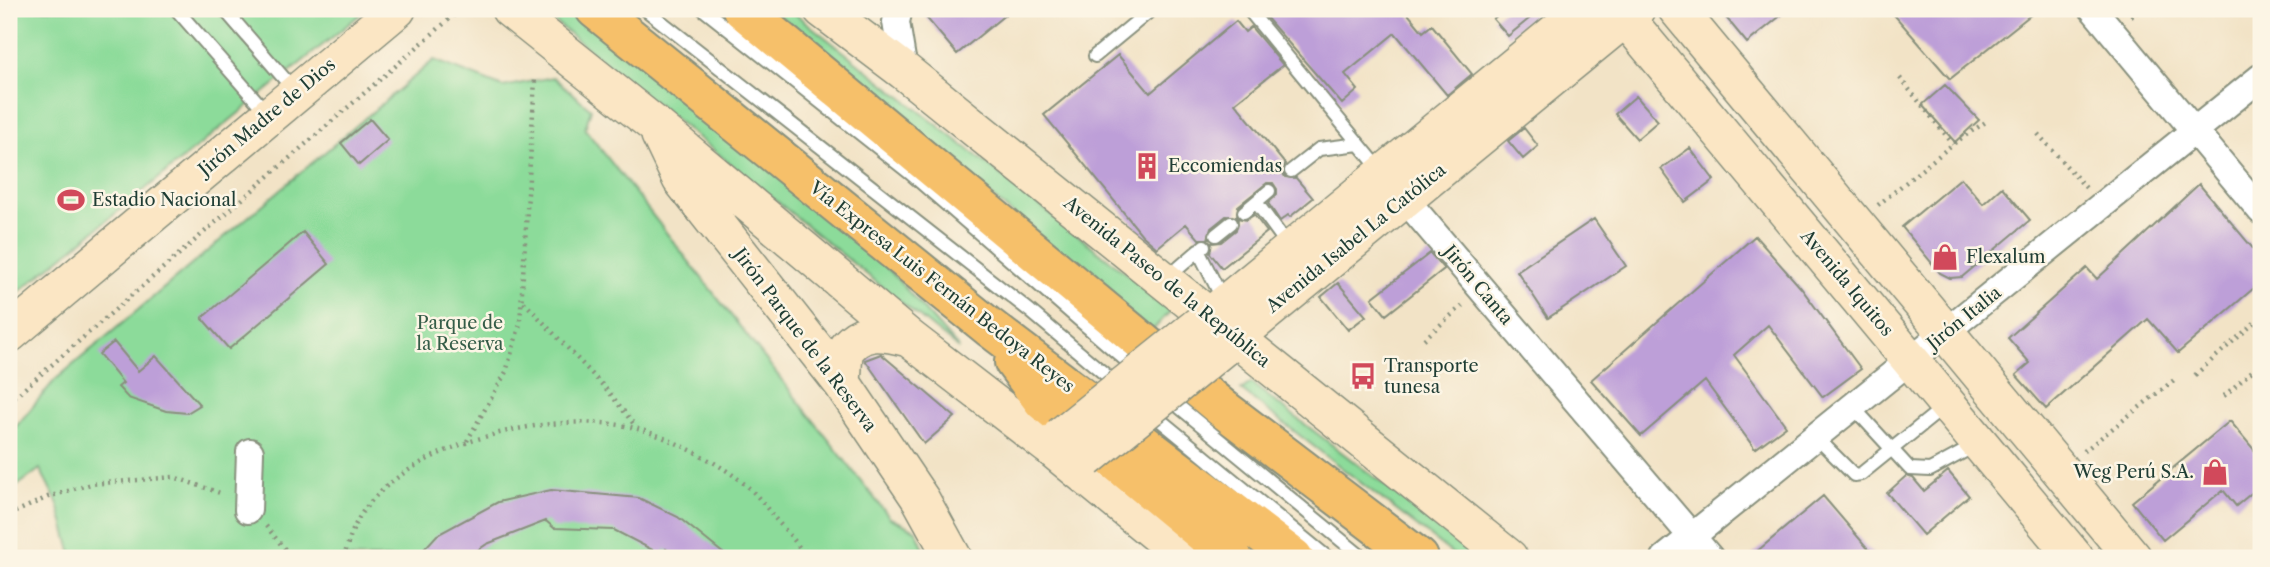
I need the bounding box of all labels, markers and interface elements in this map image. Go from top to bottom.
street label: Jirón Madre de Dios [192,53,340,183]
building icon: Eccomiendas [1132,151,1162,181]
place label: Eccomiendas [1168,155,1282,177]
street label: Avenida Isabel La Católica [1261,158,1451,318]
street label: Vía Expresa Luis Fernán Bedoya Reyes [804,176,1079,397]
sports icon: Estadio Nacional [56,185,86,215]
place label: Estadio Nacional [92,189,236,211]
street label: Avenida Paseo de la República [1059,191,1275,372]
street label: Avenida Iquitos [1795,224,1898,341]
street label: Jirón Canta [1437,239,1518,330]
street label: Jirón Parque de la Reserva [727,241,882,437]
shop icon: Flexalum [1930,242,1960,272]
place label: Flexalum [1966,246,2046,268]
street label: Jirón Italia [1920,281,2006,356]
park label: Parque de la Reserva [417,312,504,355]
place label: Transporte tunesa [1384,355,1479,398]
bus stop icon: Transporte tunesa [1348,361,1378,391]
shop icon: Weg Perú S.A. [2200,457,2230,487]
place label: Weg Perú S.A. [2072,461,2194,483]

